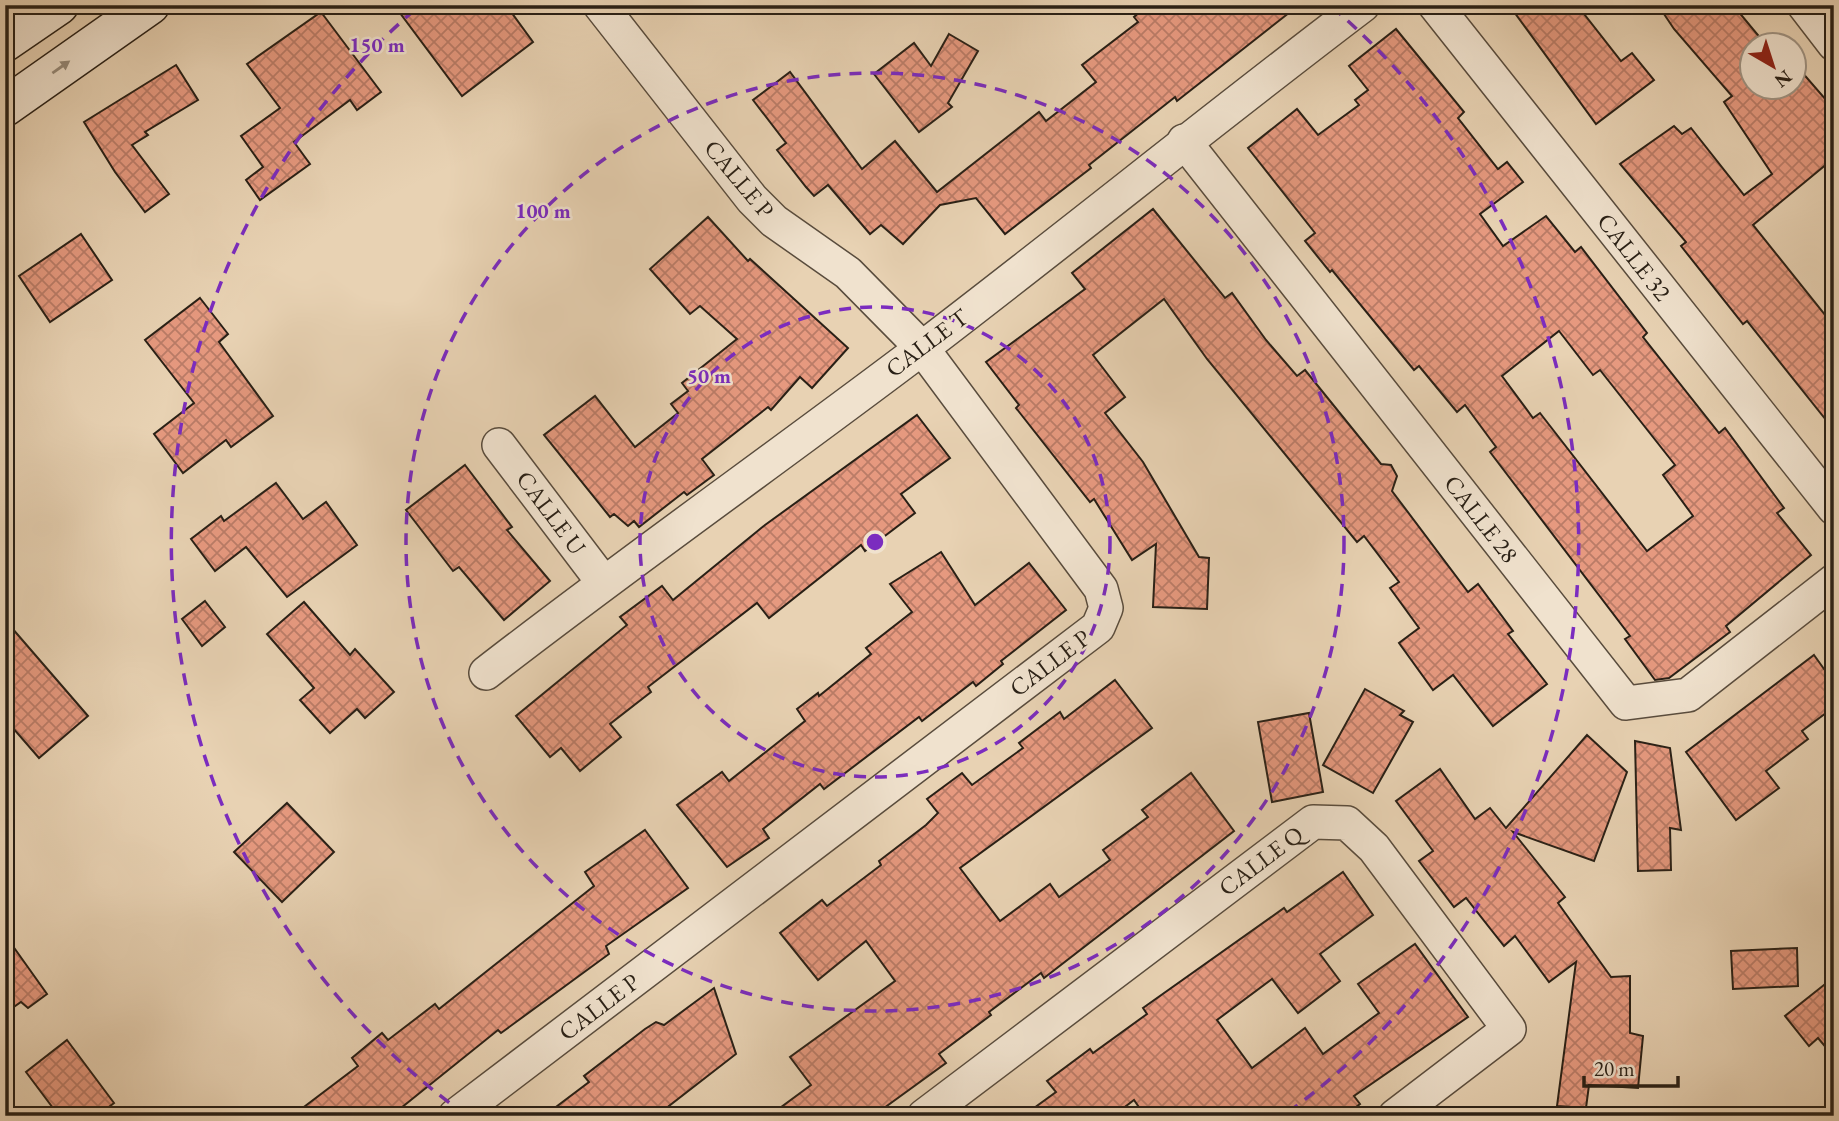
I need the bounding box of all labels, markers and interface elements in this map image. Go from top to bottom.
text: 150 m [349,31,405,58]
north arrow [1738,32,1808,102]
one-way arrow [52,60,70,74]
text: N [1769,64,1797,94]
street label: CALLE P [698,133,781,224]
text: 100 m [515,197,571,224]
street label: CALLE 32 [1590,207,1679,307]
street label: CALLE T [879,301,975,384]
text: 50 m [687,362,731,389]
street label: CALLE U [510,464,593,561]
street label: CALLE 28 [1437,469,1525,569]
centre of rings [863,530,887,554]
street label: CALLE P [1003,622,1096,703]
street label: CALLE Q [1212,816,1312,903]
street label: CALLE P [552,966,645,1047]
scale bar [1584,1044,1678,1088]
text: 20 m [1594,1055,1635,1082]

